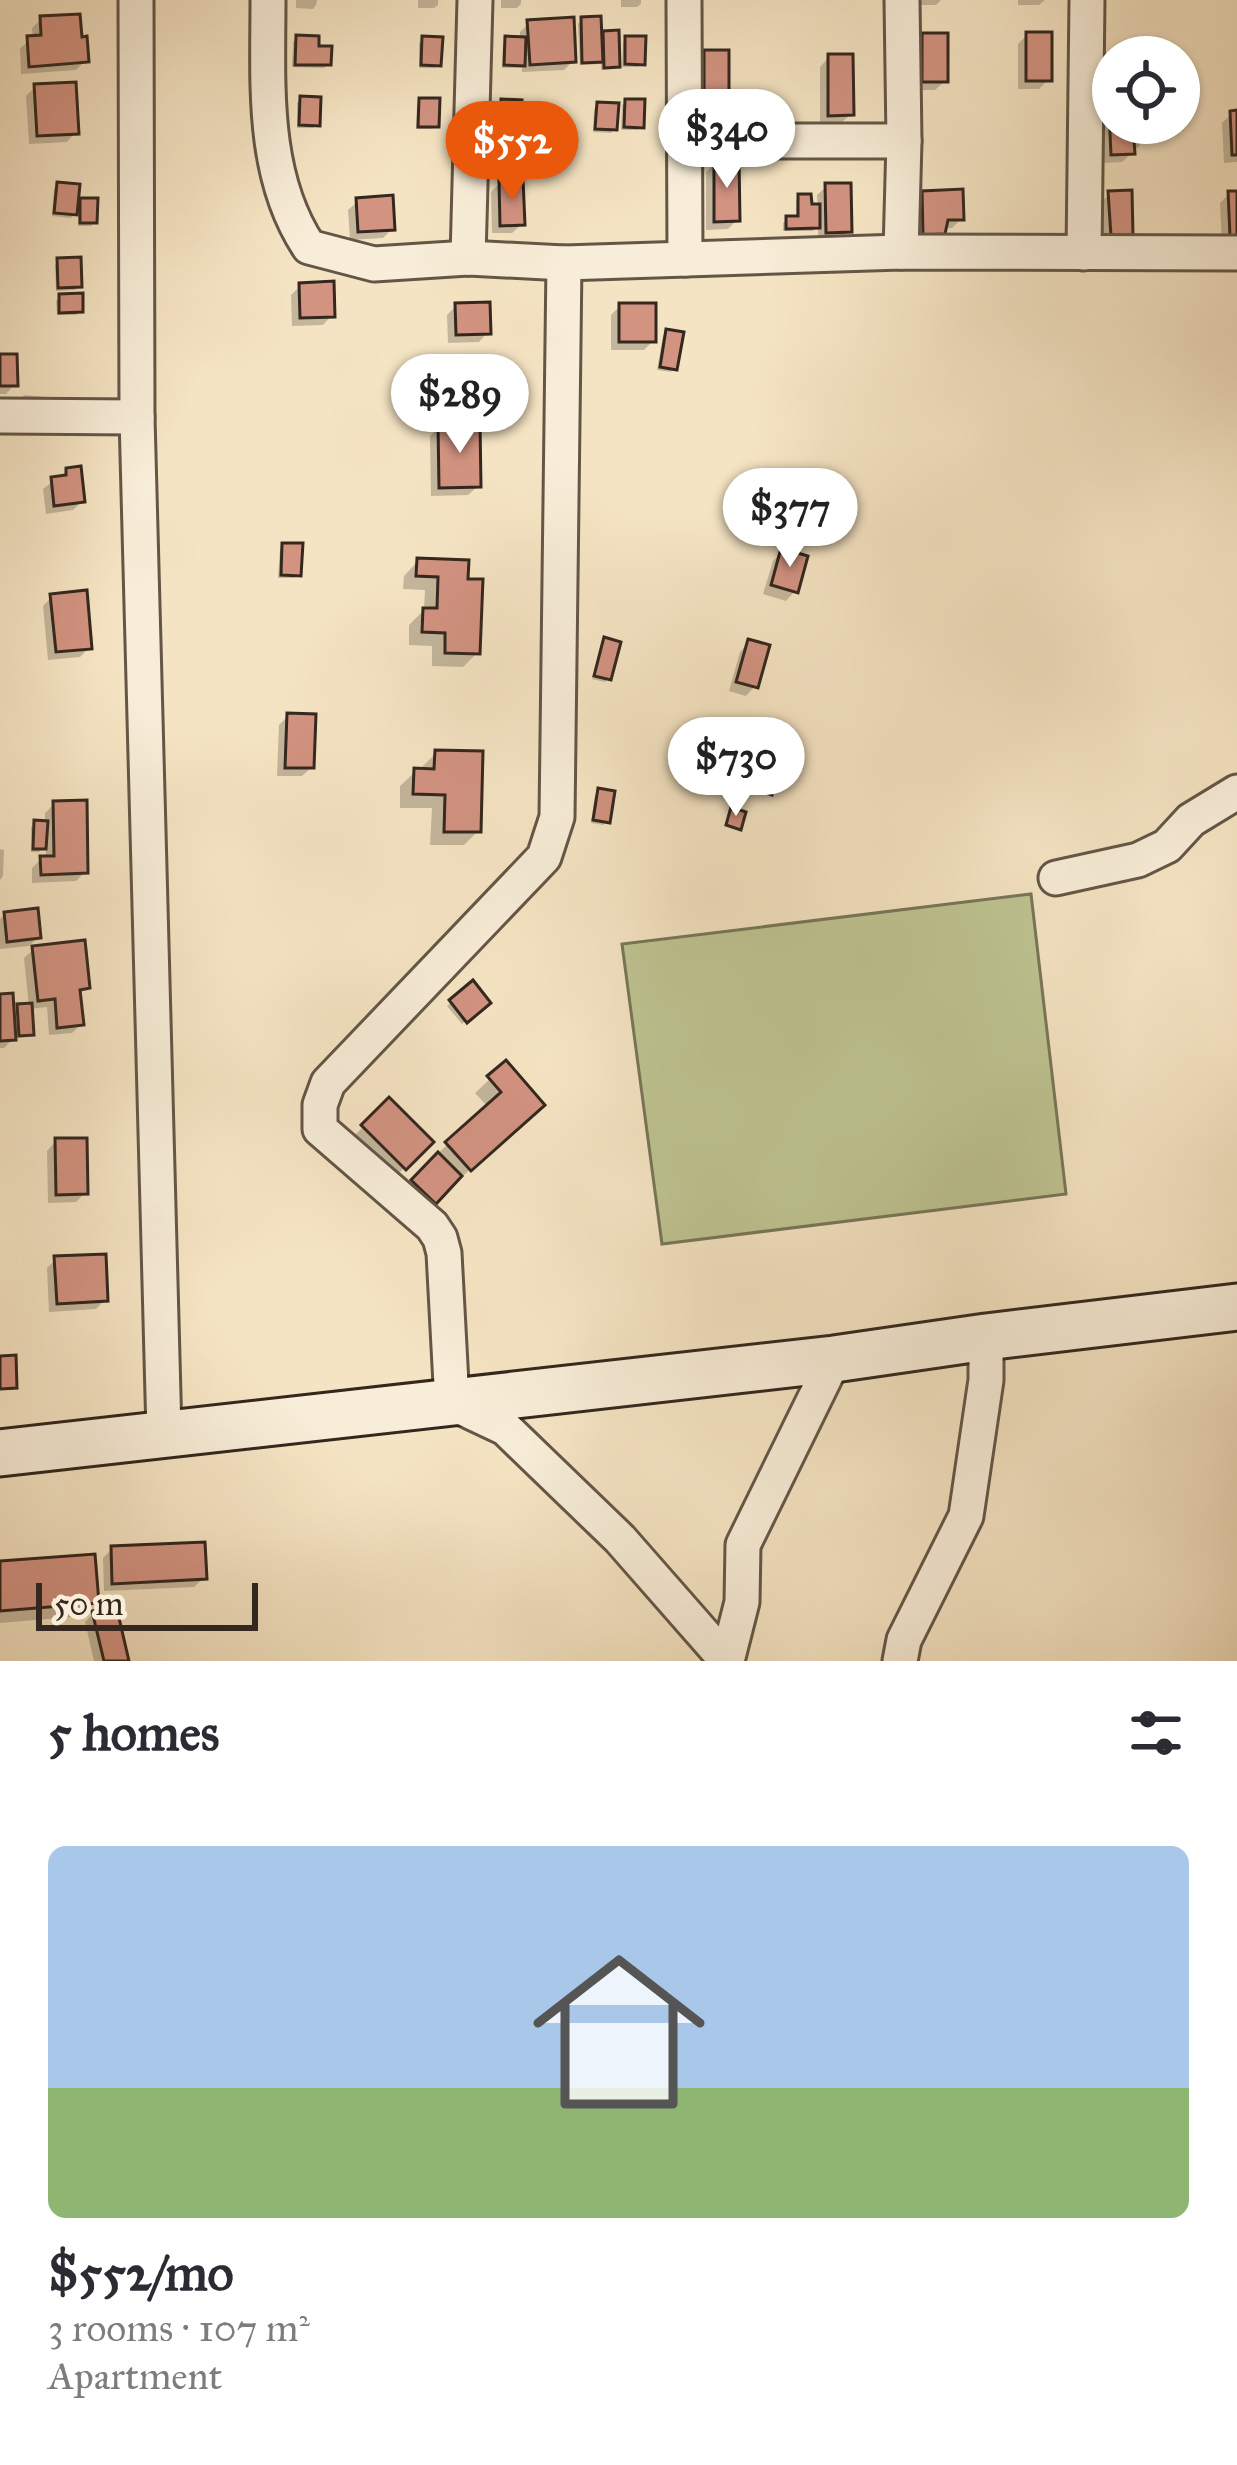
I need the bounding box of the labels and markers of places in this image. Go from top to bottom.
pin: $340 [656,89,798,191]
pin: $552 [441,101,583,203]
pin: $289 [389,354,531,456]
pin: $377 [719,468,861,570]
pin: $730 [665,717,807,819]

